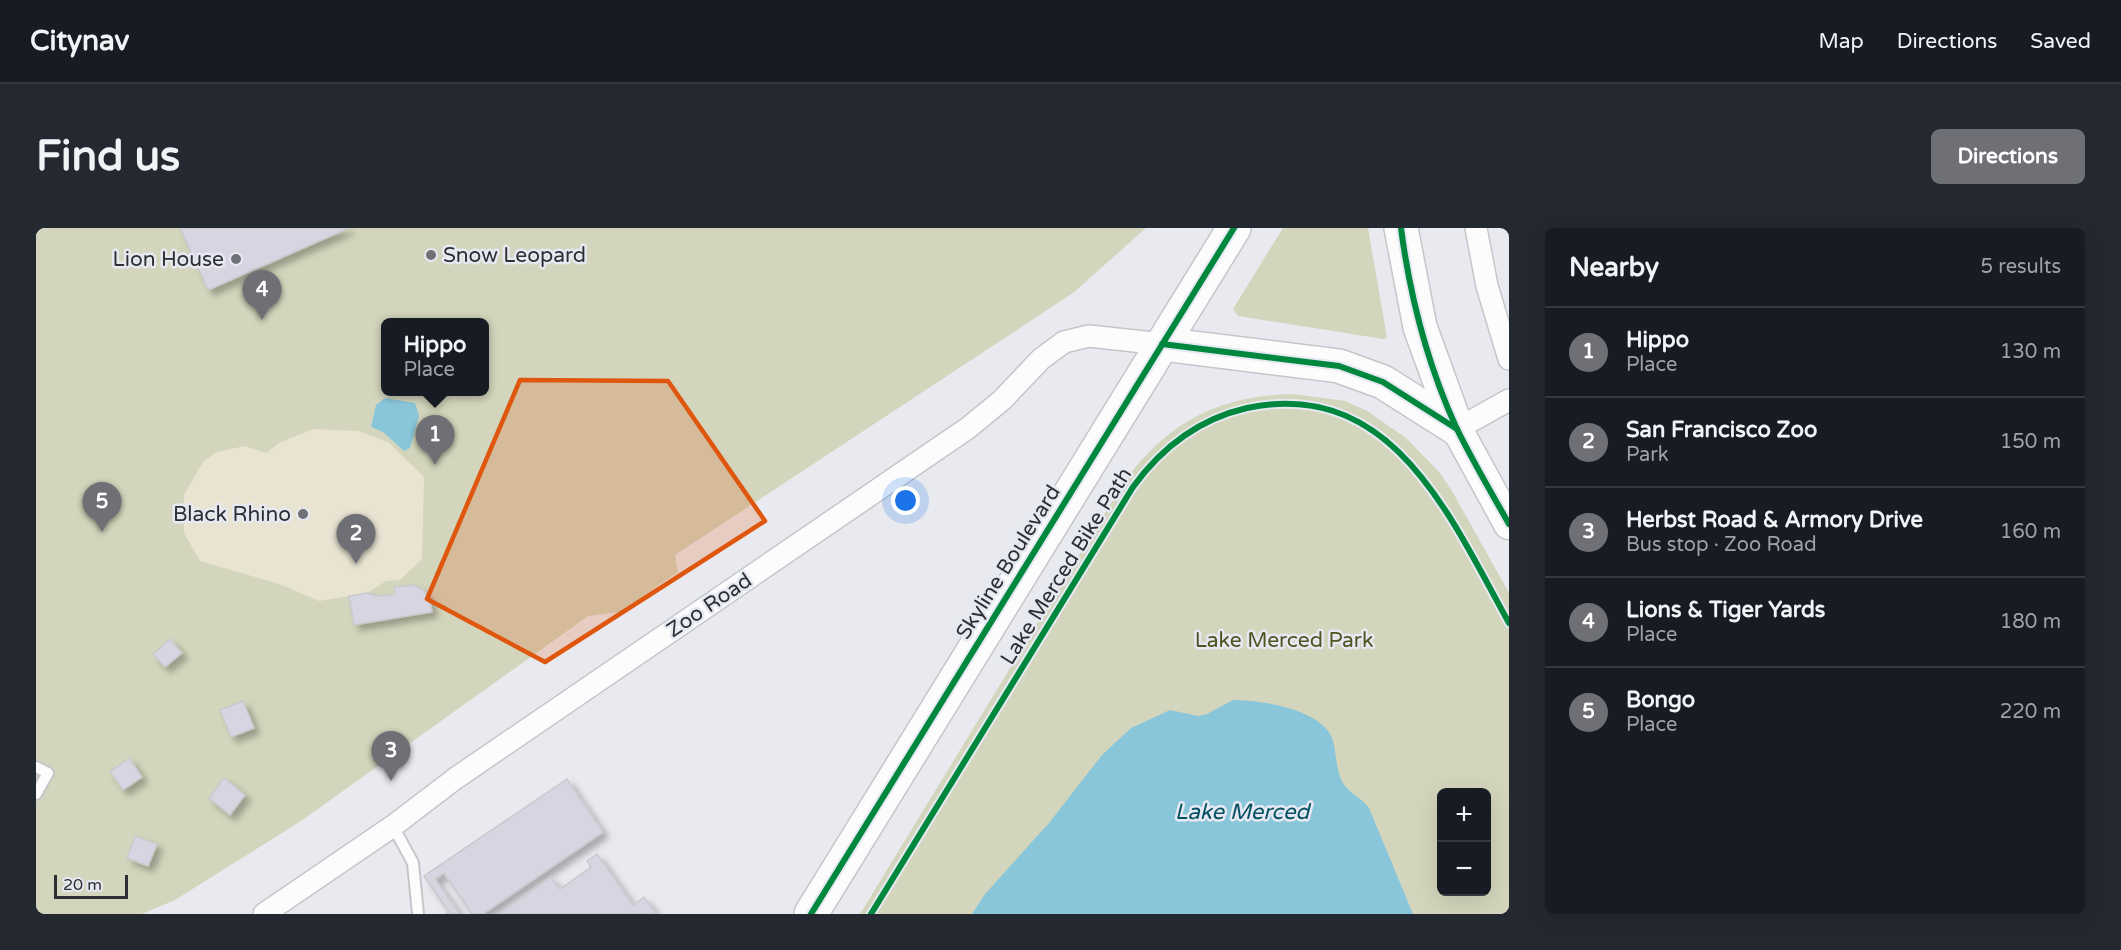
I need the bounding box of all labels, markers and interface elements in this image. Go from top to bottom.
text: Citynav [30,24,129,58]
text: Map [1818,29,1864,54]
text: Directions [1897,29,1997,54]
text: Saved [2030,29,2091,54]
button: Directions [1931,129,2085,184]
text: Find us [36,131,180,182]
place label: Snow Leopard [443,243,586,268]
place label: Lion House [113,247,224,272]
marker: Snow Leopard [424,248,438,262]
marker: Lion House [229,252,243,266]
text: Nearby [1569,252,1659,283]
text: 5 results [1981,255,2061,279]
pin: 4 [242,270,282,320]
popup [381,318,489,396]
text: Hippo [1626,327,1689,353]
text: Hippo [403,332,467,358]
text: 1 [1582,340,1595,364]
text: 130 m [2000,340,2061,364]
text: Place [1626,353,1677,377]
text: Place [403,358,455,382]
pin: 1 [416,416,454,465]
text: San Francisco Zoo [1626,417,1817,443]
text: 2 [1582,430,1595,454]
text: 150 m [2000,430,2061,454]
text: Park [1626,443,1669,467]
street label: Lake Merced Bike Path [995,463,1137,670]
street label: Skyline Boulevard [951,481,1066,644]
pin: 5 [82,482,122,532]
your location [891,486,920,515]
place label: Black Rhino [173,502,291,527]
marker: Black Rhino [296,507,310,521]
text: Herbst Road & Armory Drive [1626,507,1923,533]
pin: 2 [336,514,376,564]
text: 3 [1582,520,1595,544]
text: 160 m [2000,520,2061,544]
text: Bus stop · Zoo Road [1626,533,1817,557]
street label: Zoo Road [662,568,757,643]
text: Lions & Tiger Yards [1626,597,1825,623]
text: 4 [1582,610,1595,634]
text: 180 m [2000,610,2061,634]
text: Place [1626,623,1677,647]
park label: Lake Merced Park [1195,628,1373,653]
text: Bongo [1626,687,1695,713]
text: 5 [1582,700,1595,724]
text: 220 m [2000,700,2061,724]
text: Place [1626,713,1677,737]
pin: 3 [372,732,410,781]
map controls [1437,788,1491,896]
button: + [1437,788,1491,842]
water label: Lake Merced [1175,799,1312,825]
button: − [1437,842,1491,896]
scale bar [54,872,128,900]
text: 20 m [63,875,102,895]

